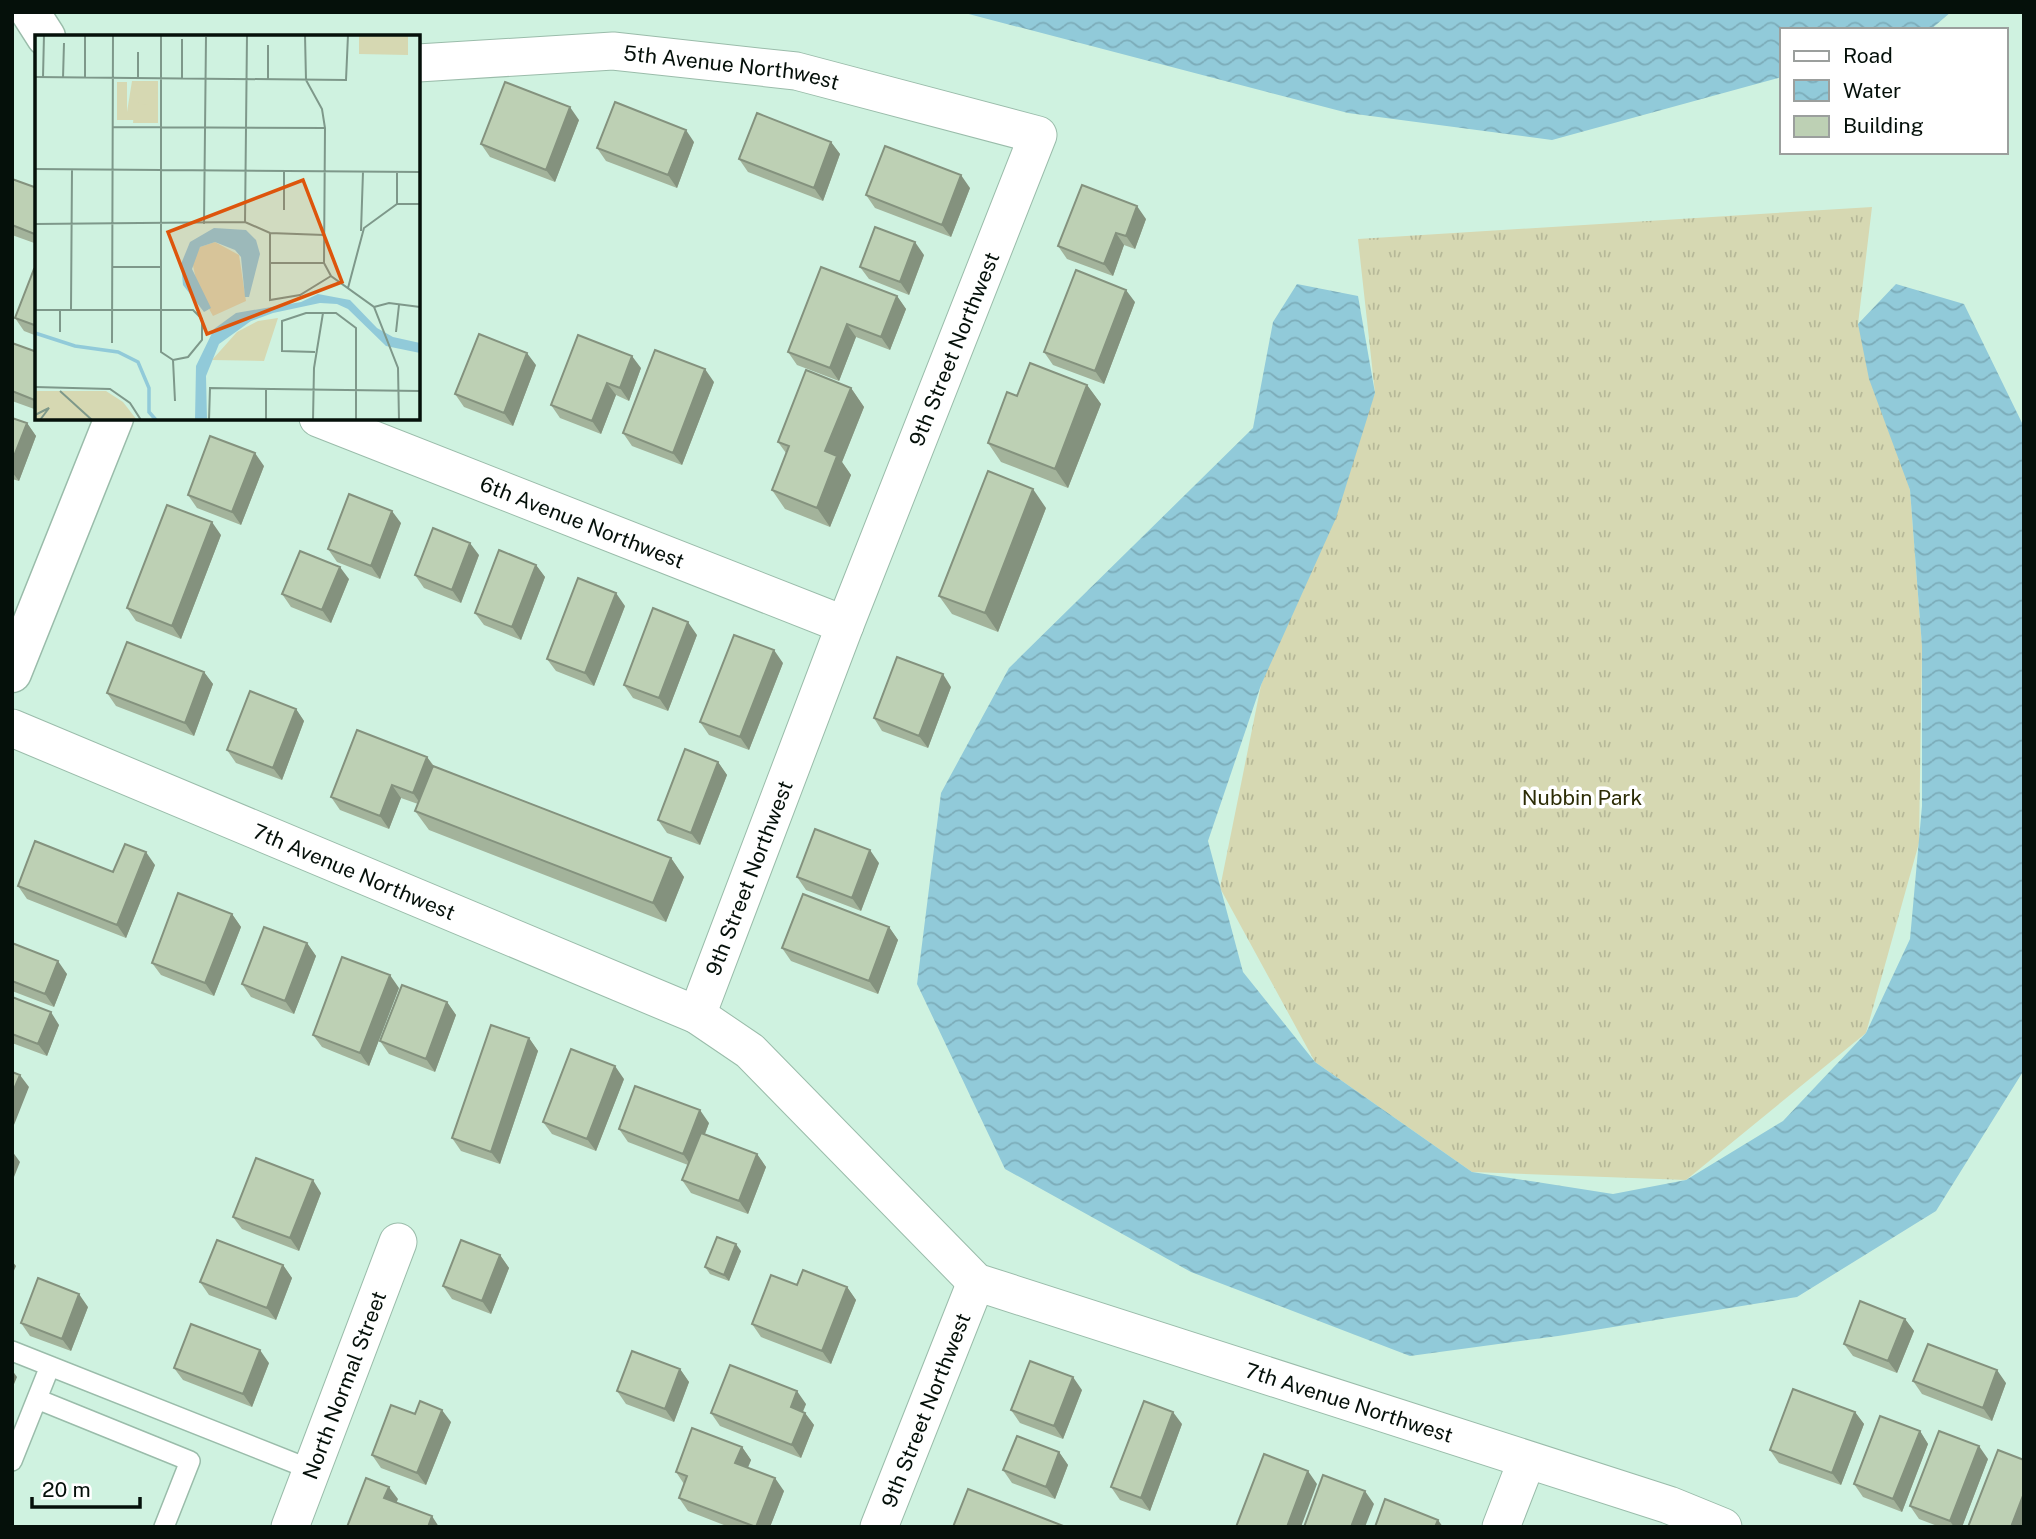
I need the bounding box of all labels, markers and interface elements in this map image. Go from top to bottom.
legend [1780,28,2008,154]
inset map [35,35,420,420]
street label: 5th Avenue Northwest [622,40,842,94]
text: Road [1843,43,1893,68]
text: Water [1843,78,1901,103]
text: Building [1843,113,1924,138]
street label: 9th Street Northwest [904,248,1004,450]
street label: 6th Avenue Northwest [476,470,688,573]
street label: 9th Street Northwest [700,777,798,979]
park label: Nubbin Park [1522,785,1642,810]
street label: 7th Avenue Northwest [249,818,459,925]
street label: North Normal Street [297,1287,391,1482]
street label: 9th Street Northwest [876,1309,975,1511]
street label: 7th Avenue Northwest [1242,1357,1456,1447]
scale bar [32,1466,140,1510]
text: 20 m [42,1477,91,1502]

